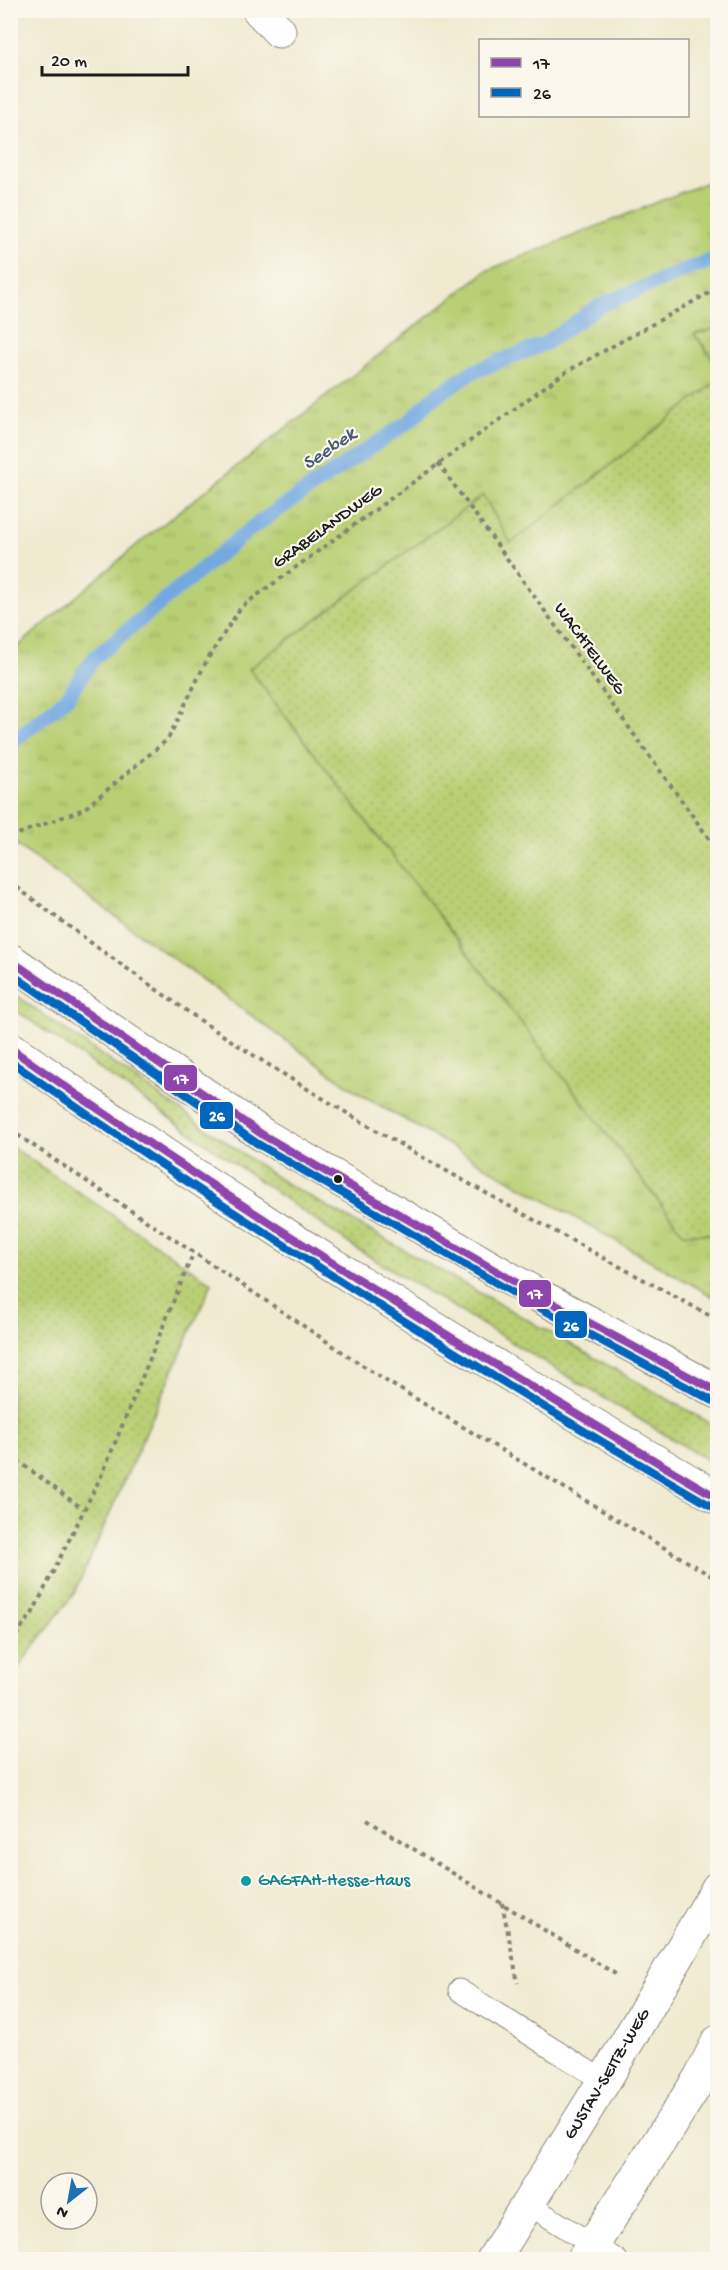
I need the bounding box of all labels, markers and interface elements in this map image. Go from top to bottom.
scale bar [42,39,188,77]
legend [479,39,689,117]
text: 20 m [51,52,87,73]
text: 17 [532,55,550,76]
text: 26 [533,85,552,106]
water label: Seebek [299,423,363,476]
street label: GRABELANDWEG [269,480,387,574]
street label: WACHTELWEG [549,599,630,700]
line badge: 17 [163,1064,198,1092]
text: 17 [173,1072,189,1091]
line badge: 26 [199,1101,234,1130]
text: 26 [209,1109,226,1128]
unlabelled marker [332,1173,344,1185]
line badge: 17 [518,1279,552,1308]
text: 17 [527,1287,543,1306]
line badge: 26 [554,1310,588,1339]
text: 26 [563,1319,580,1338]
place label: GAGFAH-Hesse-Haus [258,1871,412,1892]
marker: GAGFAH-Hesse-Haus [239,1874,253,1888]
street label: GUSTAV-SEITZ-WEG [560,2004,655,2144]
north arrow [39,2171,99,2231]
text: N [53,2200,72,2222]

